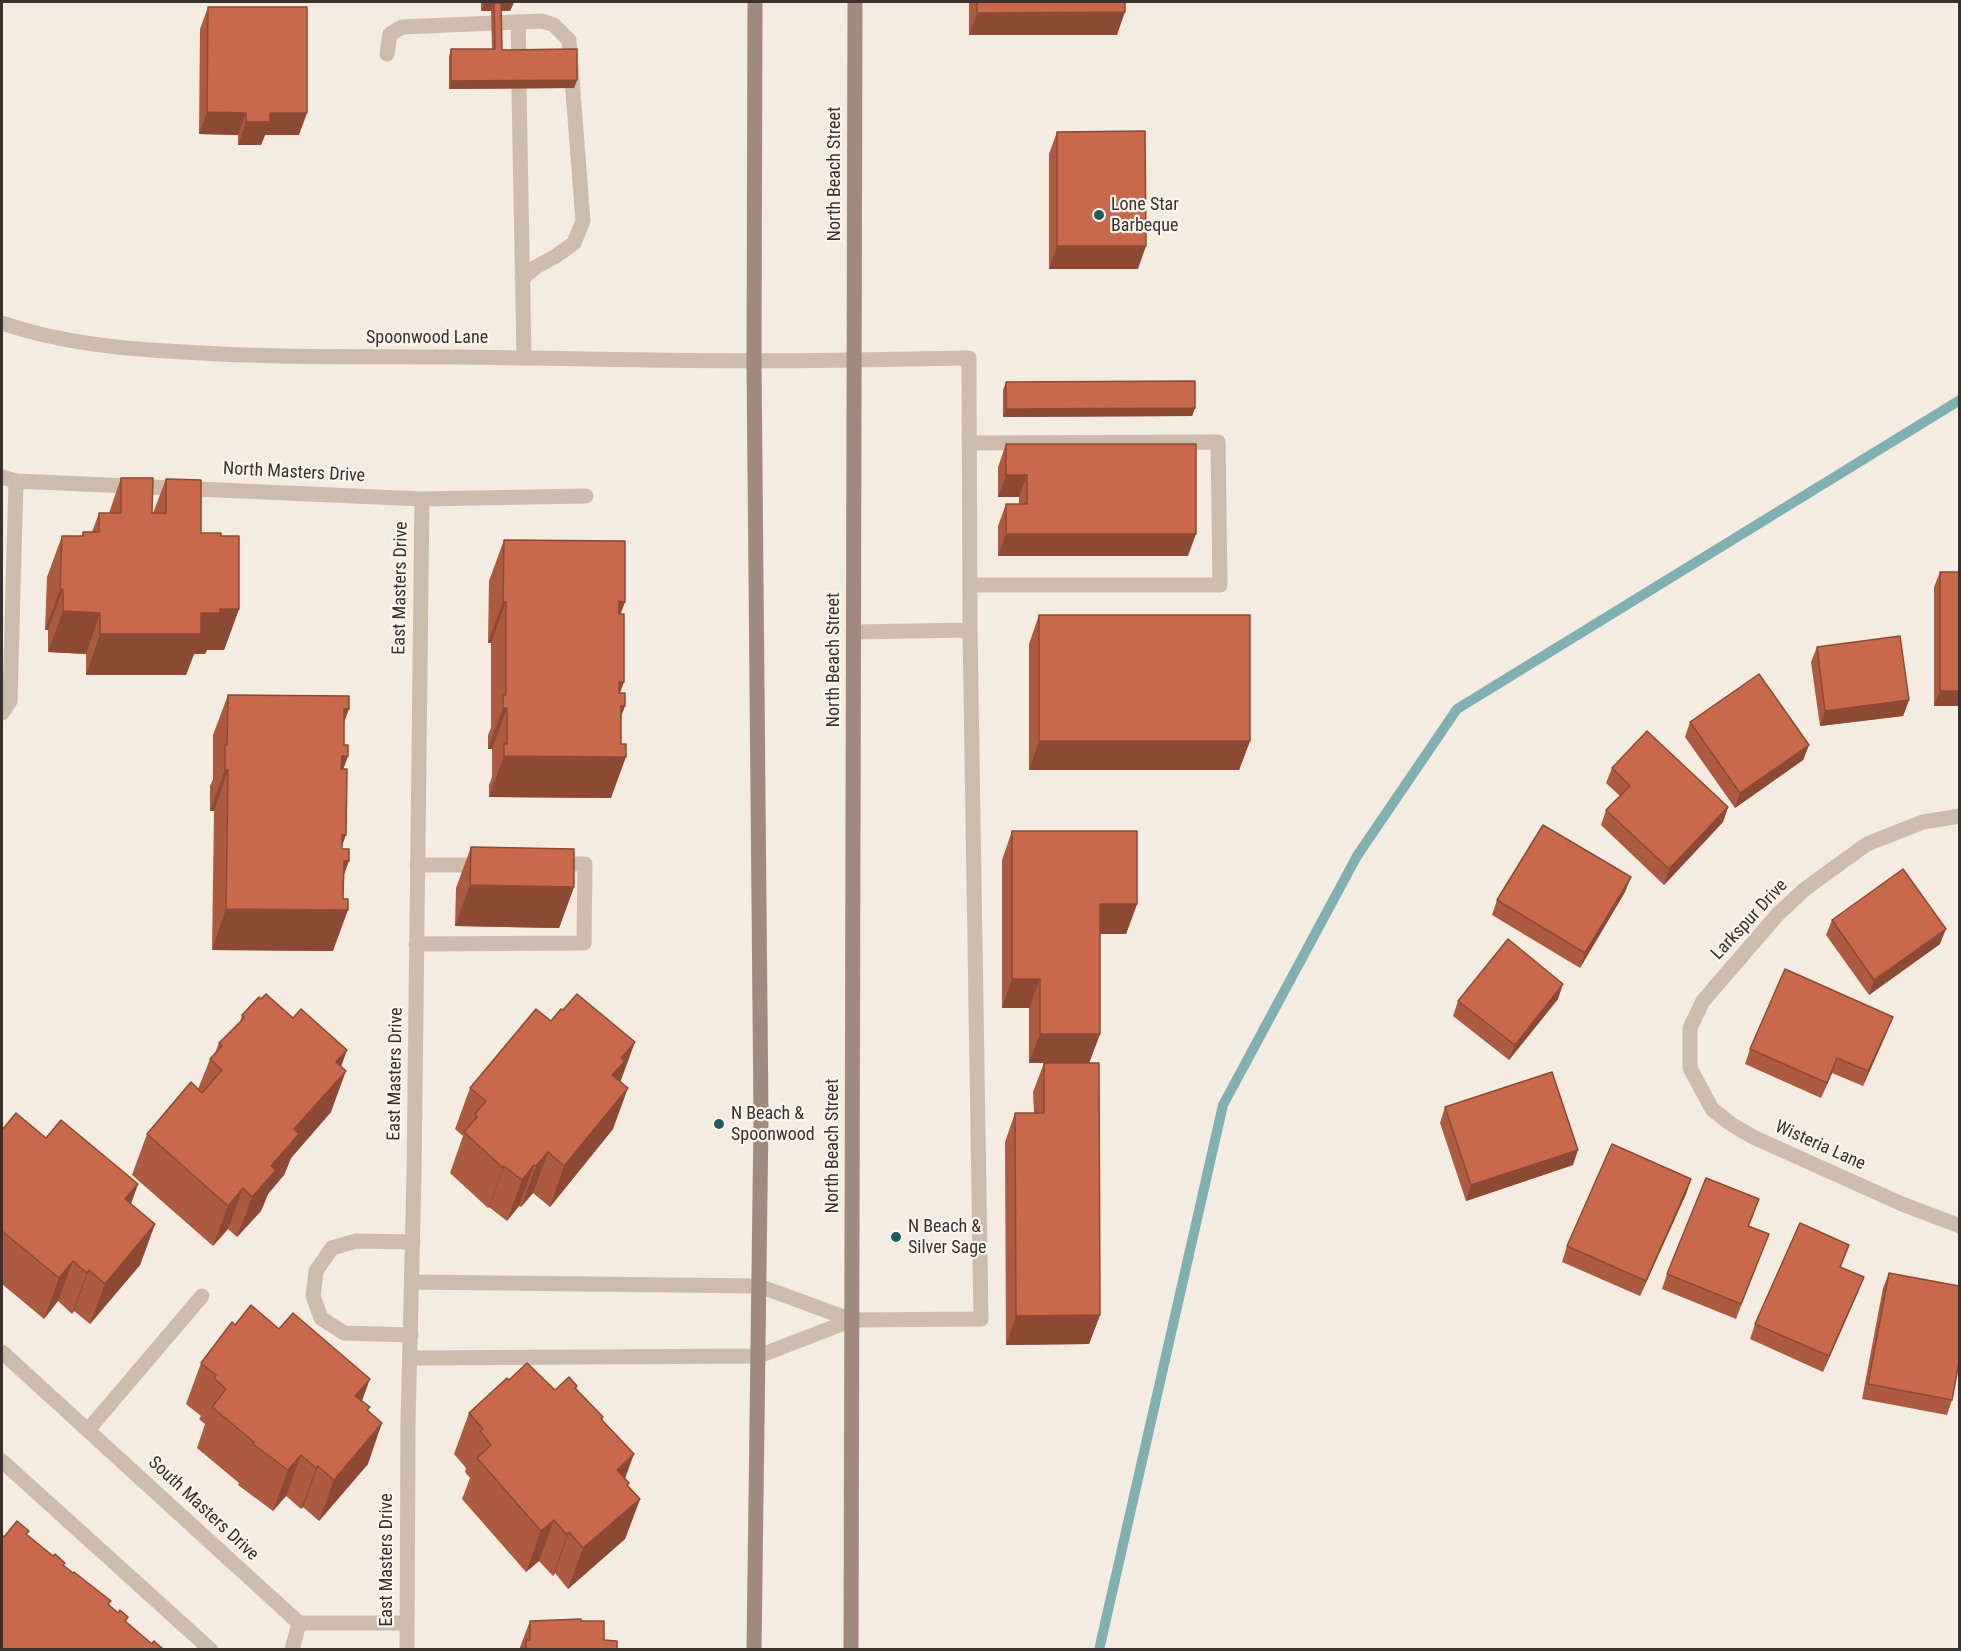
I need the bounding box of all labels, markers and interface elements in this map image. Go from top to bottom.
street label: North Beach Street [824,107,846,241]
place label: Lone Star Barbeque [1111,194,1179,236]
marker: Lone Star Barbeque [1092,208,1106,222]
street label: Spoonwood Lane [366,327,488,349]
street label: North Masters Drive [222,458,366,488]
street label: East Masters Drive [389,521,413,655]
street label: North Beach Street [823,593,845,727]
street label: Larkspur Drive [1707,875,1793,965]
street label: East Masters Drive [384,1007,408,1141]
street label: North Beach Street [822,1079,844,1213]
place label: N Beach & Spoonwood [731,1103,815,1146]
marker: N Beach & Spoonwood [712,1117,726,1131]
street label: Wisteria Lane [1772,1117,1868,1175]
place label: N Beach & Silver Sage [908,1216,987,1258]
marker: N Beach & Silver Sage [889,1230,903,1244]
street label: South Masters Drive [143,1452,263,1566]
street label: East Masters Drive [376,1493,398,1627]

